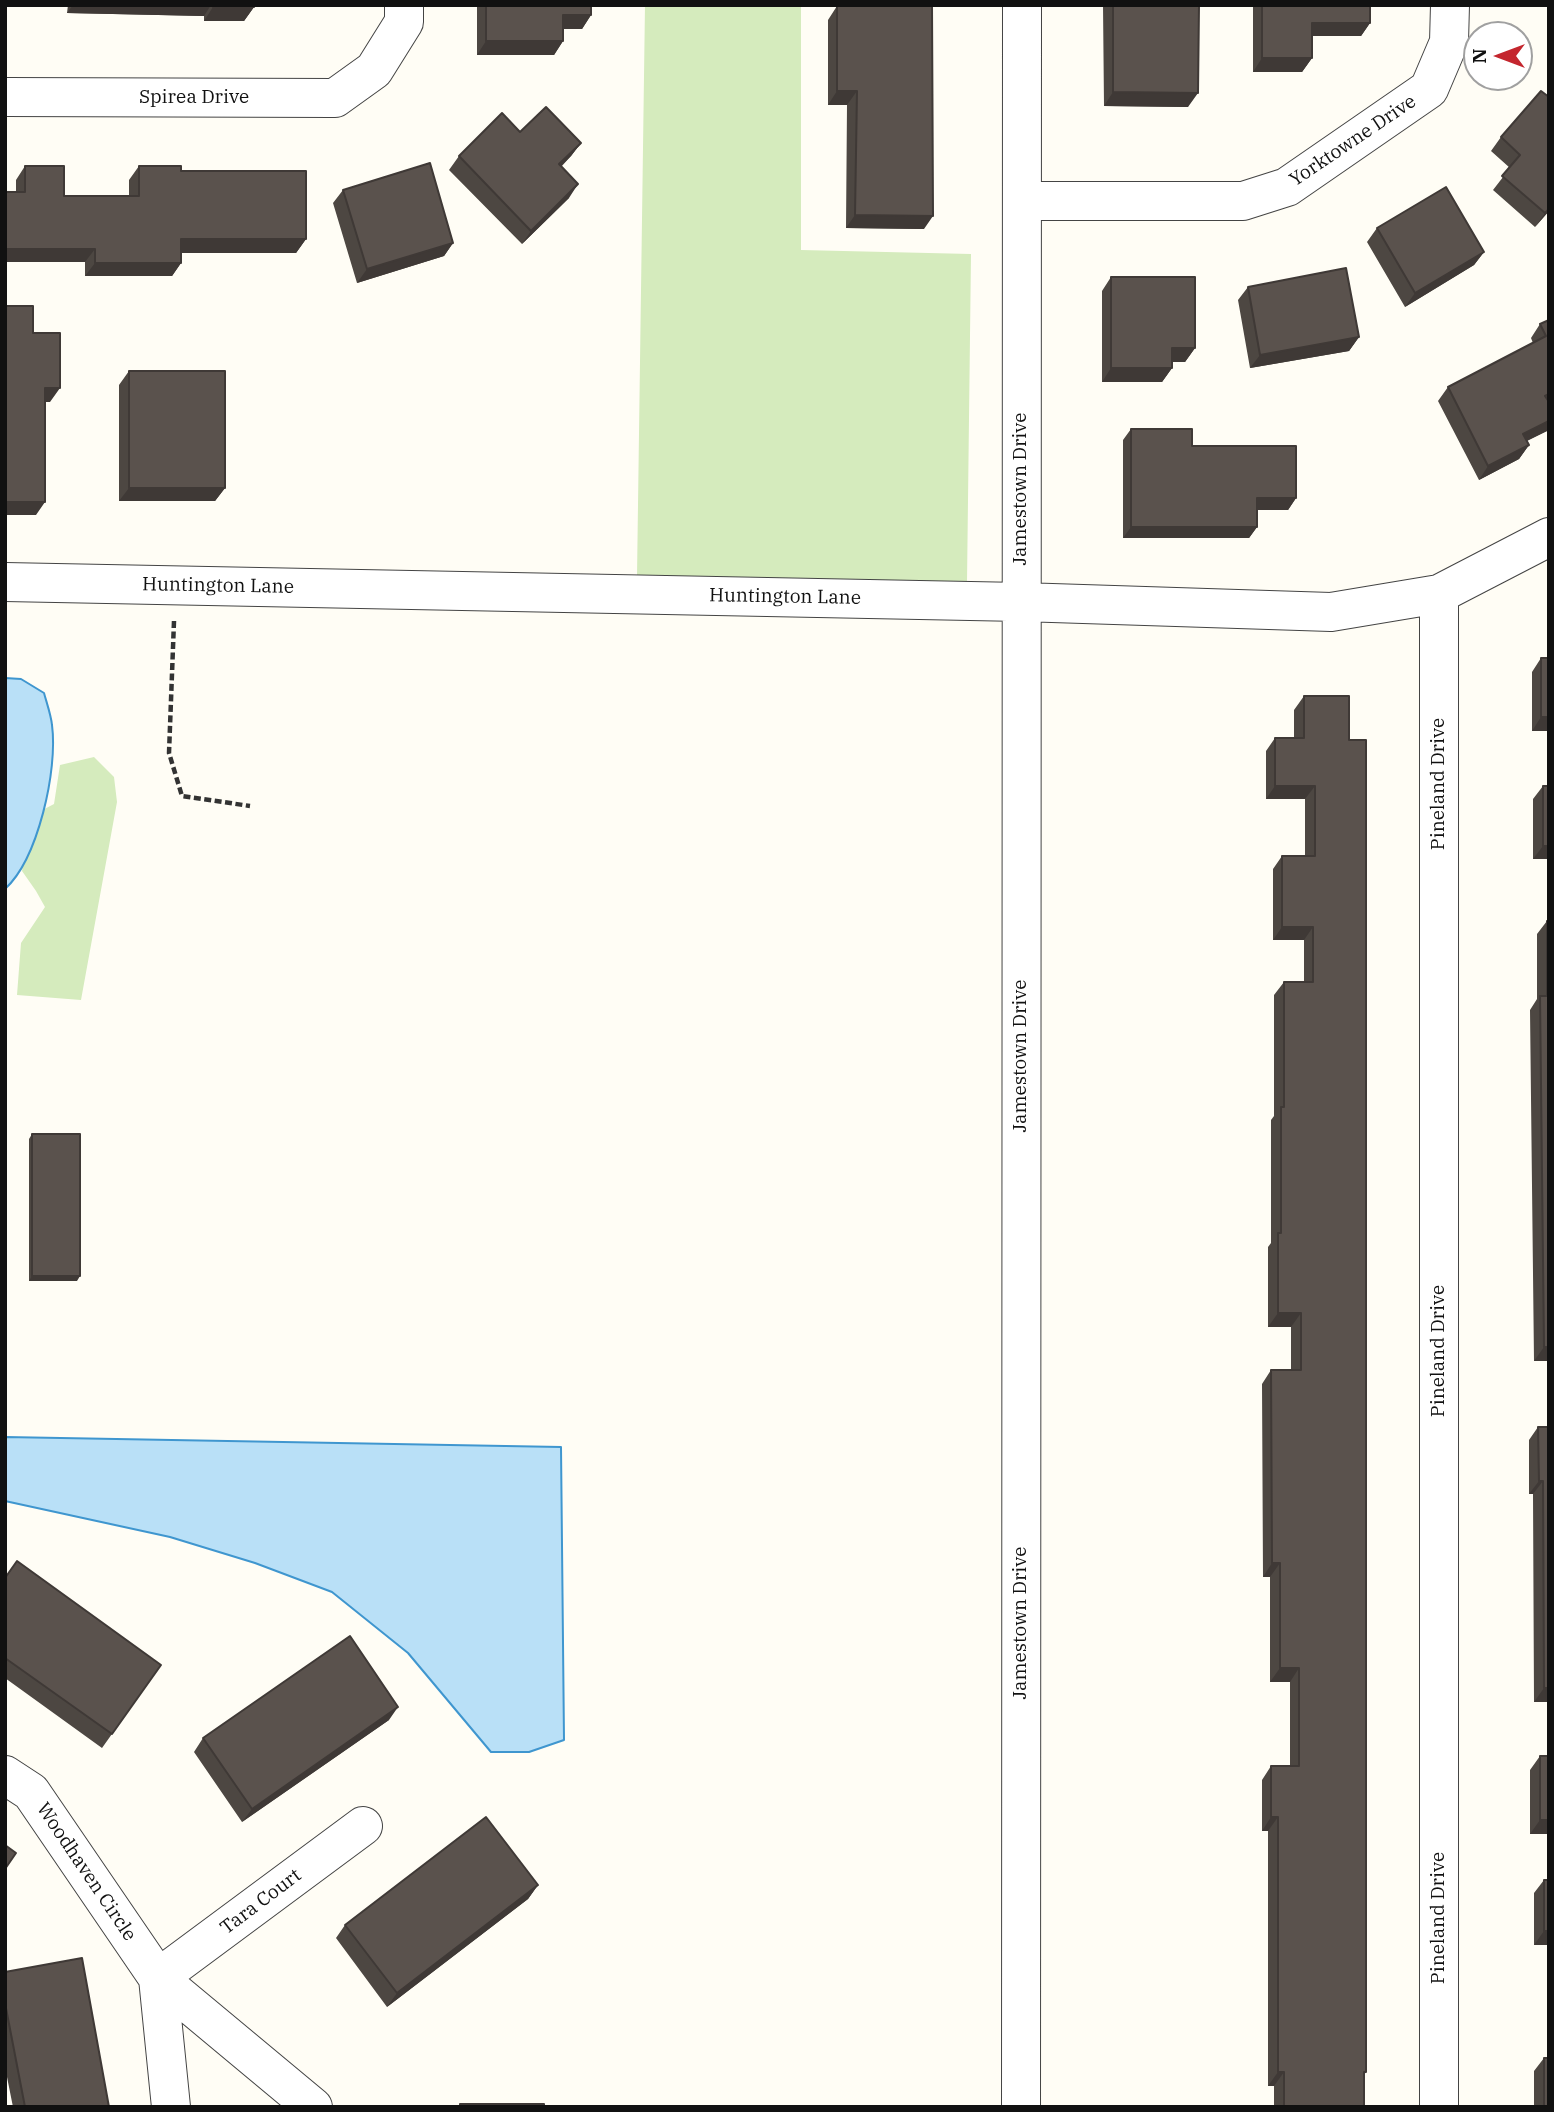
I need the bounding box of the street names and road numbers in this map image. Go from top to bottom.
street label: Spirea Drive [139,87,249,109]
street label: Yorktowne Drive [1285,90,1421,192]
street label: Jamestown Drive [1010,413,1032,565]
street label: Huntington Lane [142,573,294,599]
street label: Huntington Lane [709,584,861,610]
street label: Pineland Drive [1428,718,1450,850]
street label: Jamestown Drive [1010,980,1032,1132]
street label: Pineland Drive [1428,1285,1450,1417]
street label: Jamestown Drive [1010,1547,1032,1699]
street label: Woodhaven Circle [31,1798,141,1946]
street label: Pineland Drive [1428,1852,1450,1984]
street label: Tara Court [216,1864,306,1940]

